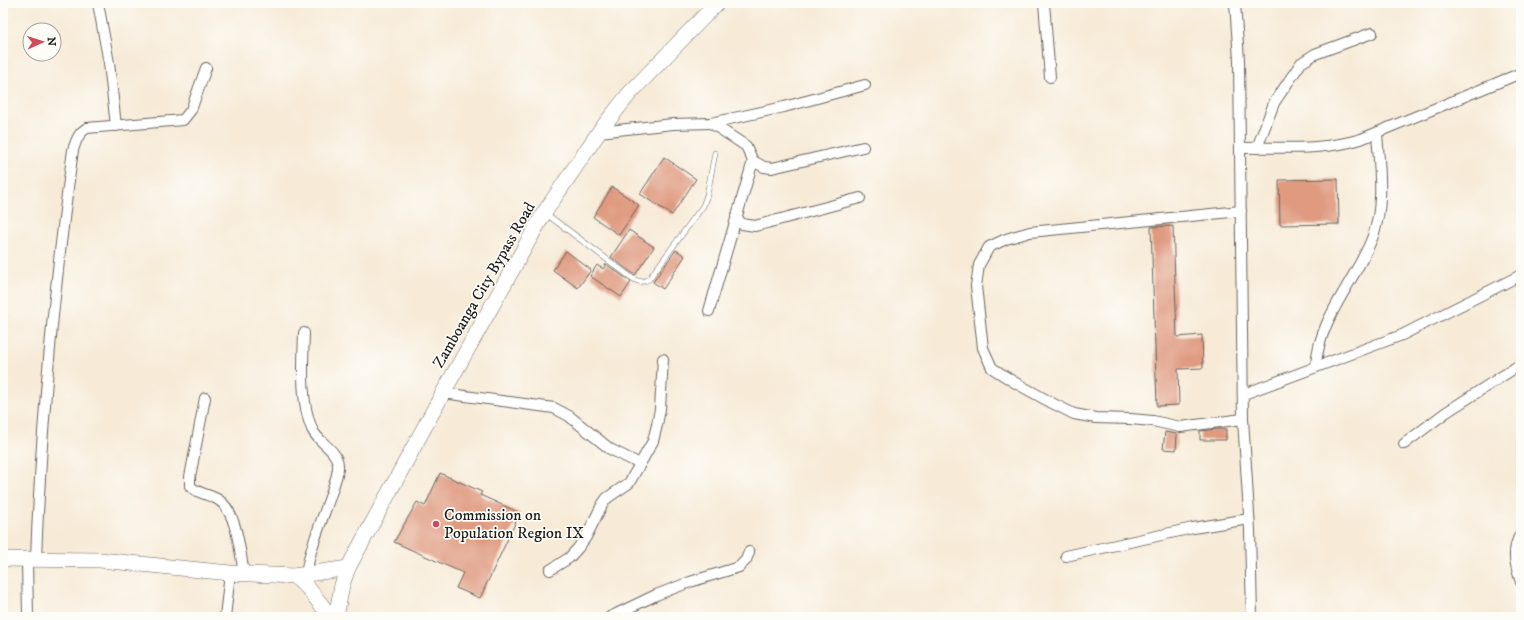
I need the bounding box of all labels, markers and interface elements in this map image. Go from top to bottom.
north arrow [22,22,62,62]
text: N [44,37,58,46]
street label: Zamboanga City Bypass Road [428,199,540,371]
place label: Commission on Population Region IX [444,505,584,543]
marker: Commission on Population Region IX [431,519,441,529]

